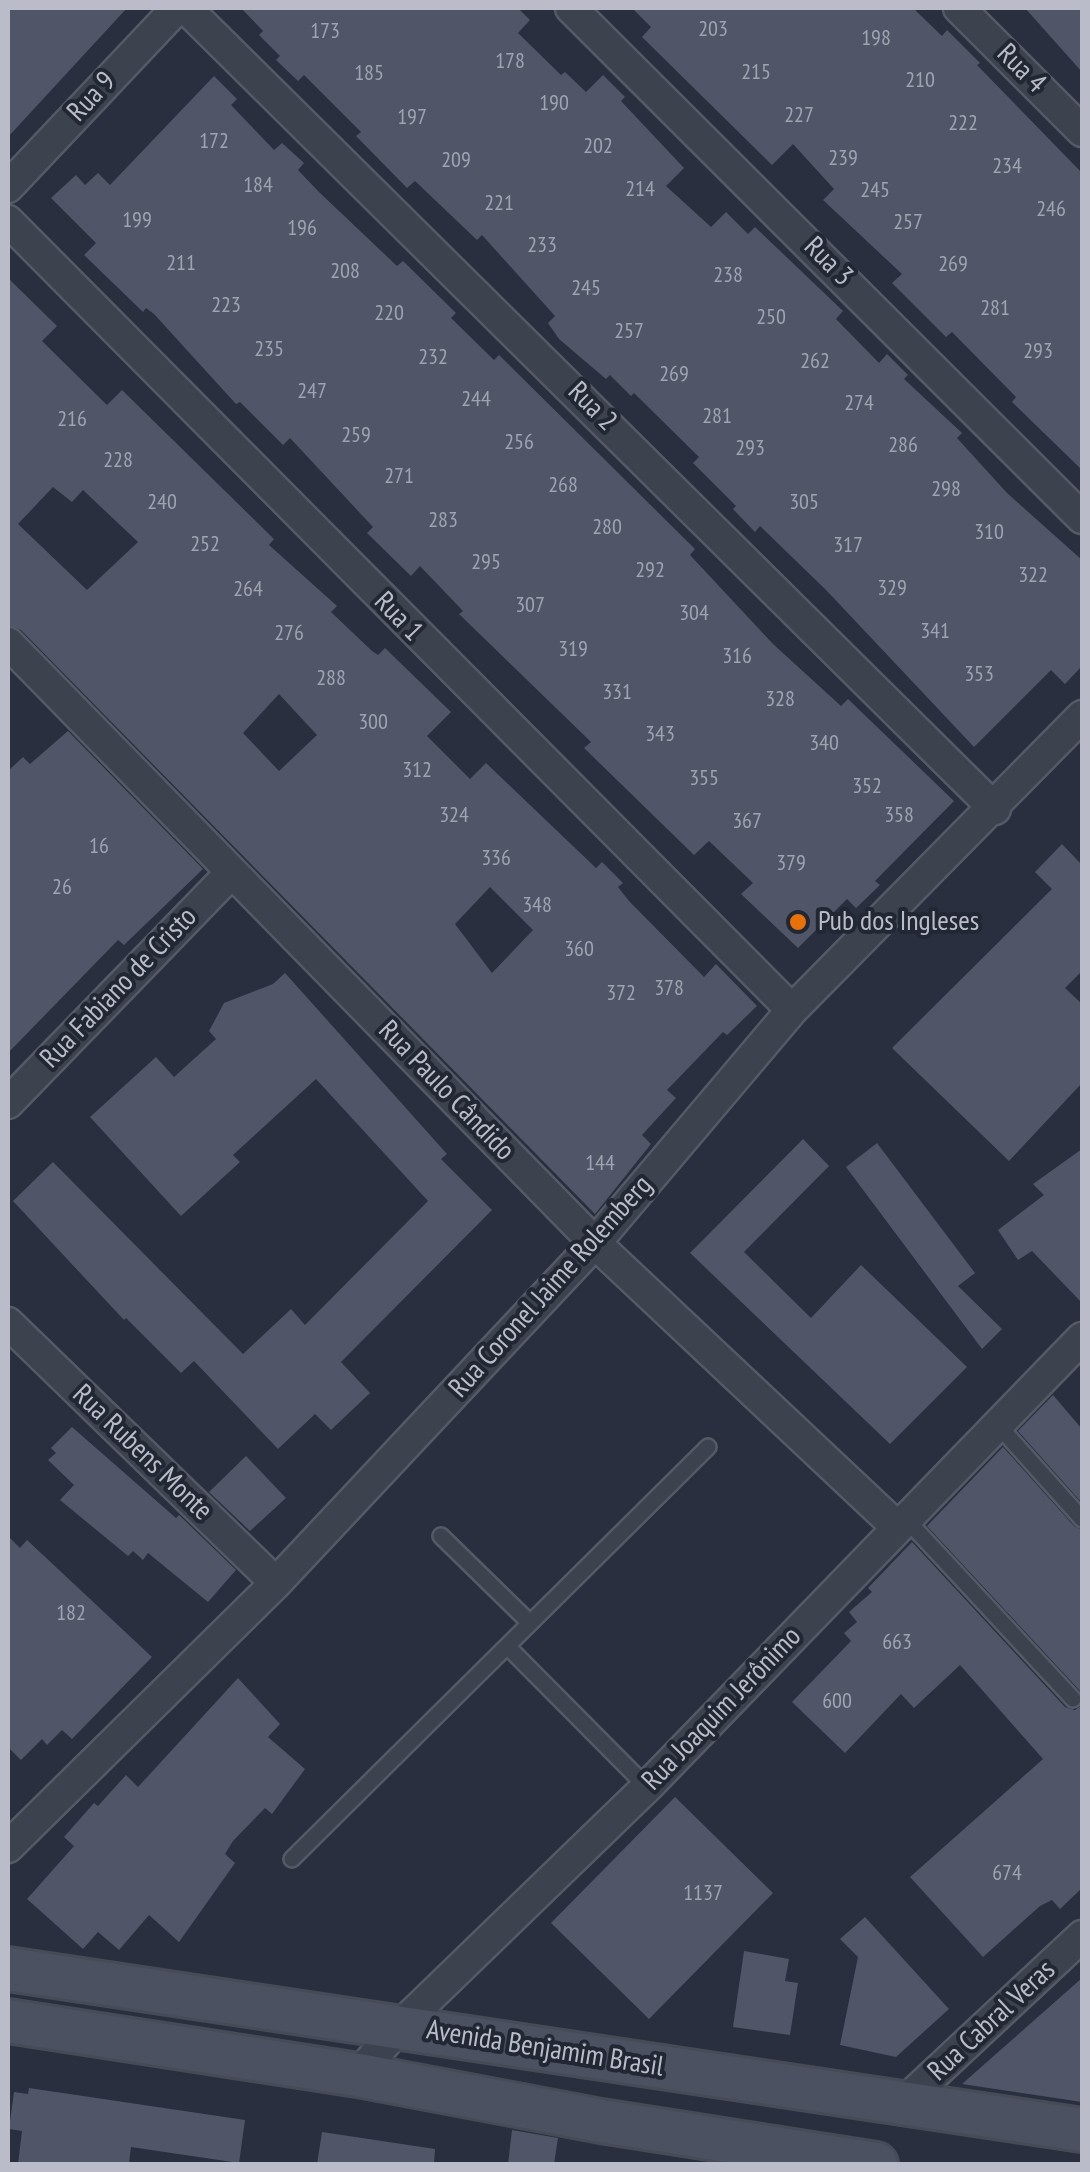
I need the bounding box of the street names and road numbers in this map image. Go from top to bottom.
street label: Rua 4 [990,38,1052,100]
street label: Rua 9 [61,65,123,129]
street label: Rua 3 [797,231,859,293]
street label: Rua 2 [561,376,623,438]
street label: Rua 1 [367,585,429,649]
street label: Rua Fabiano de Cristo [34,901,204,1075]
street label: Rua Paulo Cândido [371,1014,521,1168]
street label: Rua Coronel Jaime Rolemberg [443,1169,659,1405]
street label: Rua Rubens Monte [65,1378,219,1528]
street label: Rua Joaquim Jerônimo [636,1620,808,1798]
street label: Rua Cabral Veras [922,1954,1062,2088]
street label: Avenida Benjamim Brasil [424,2014,666,2084]

